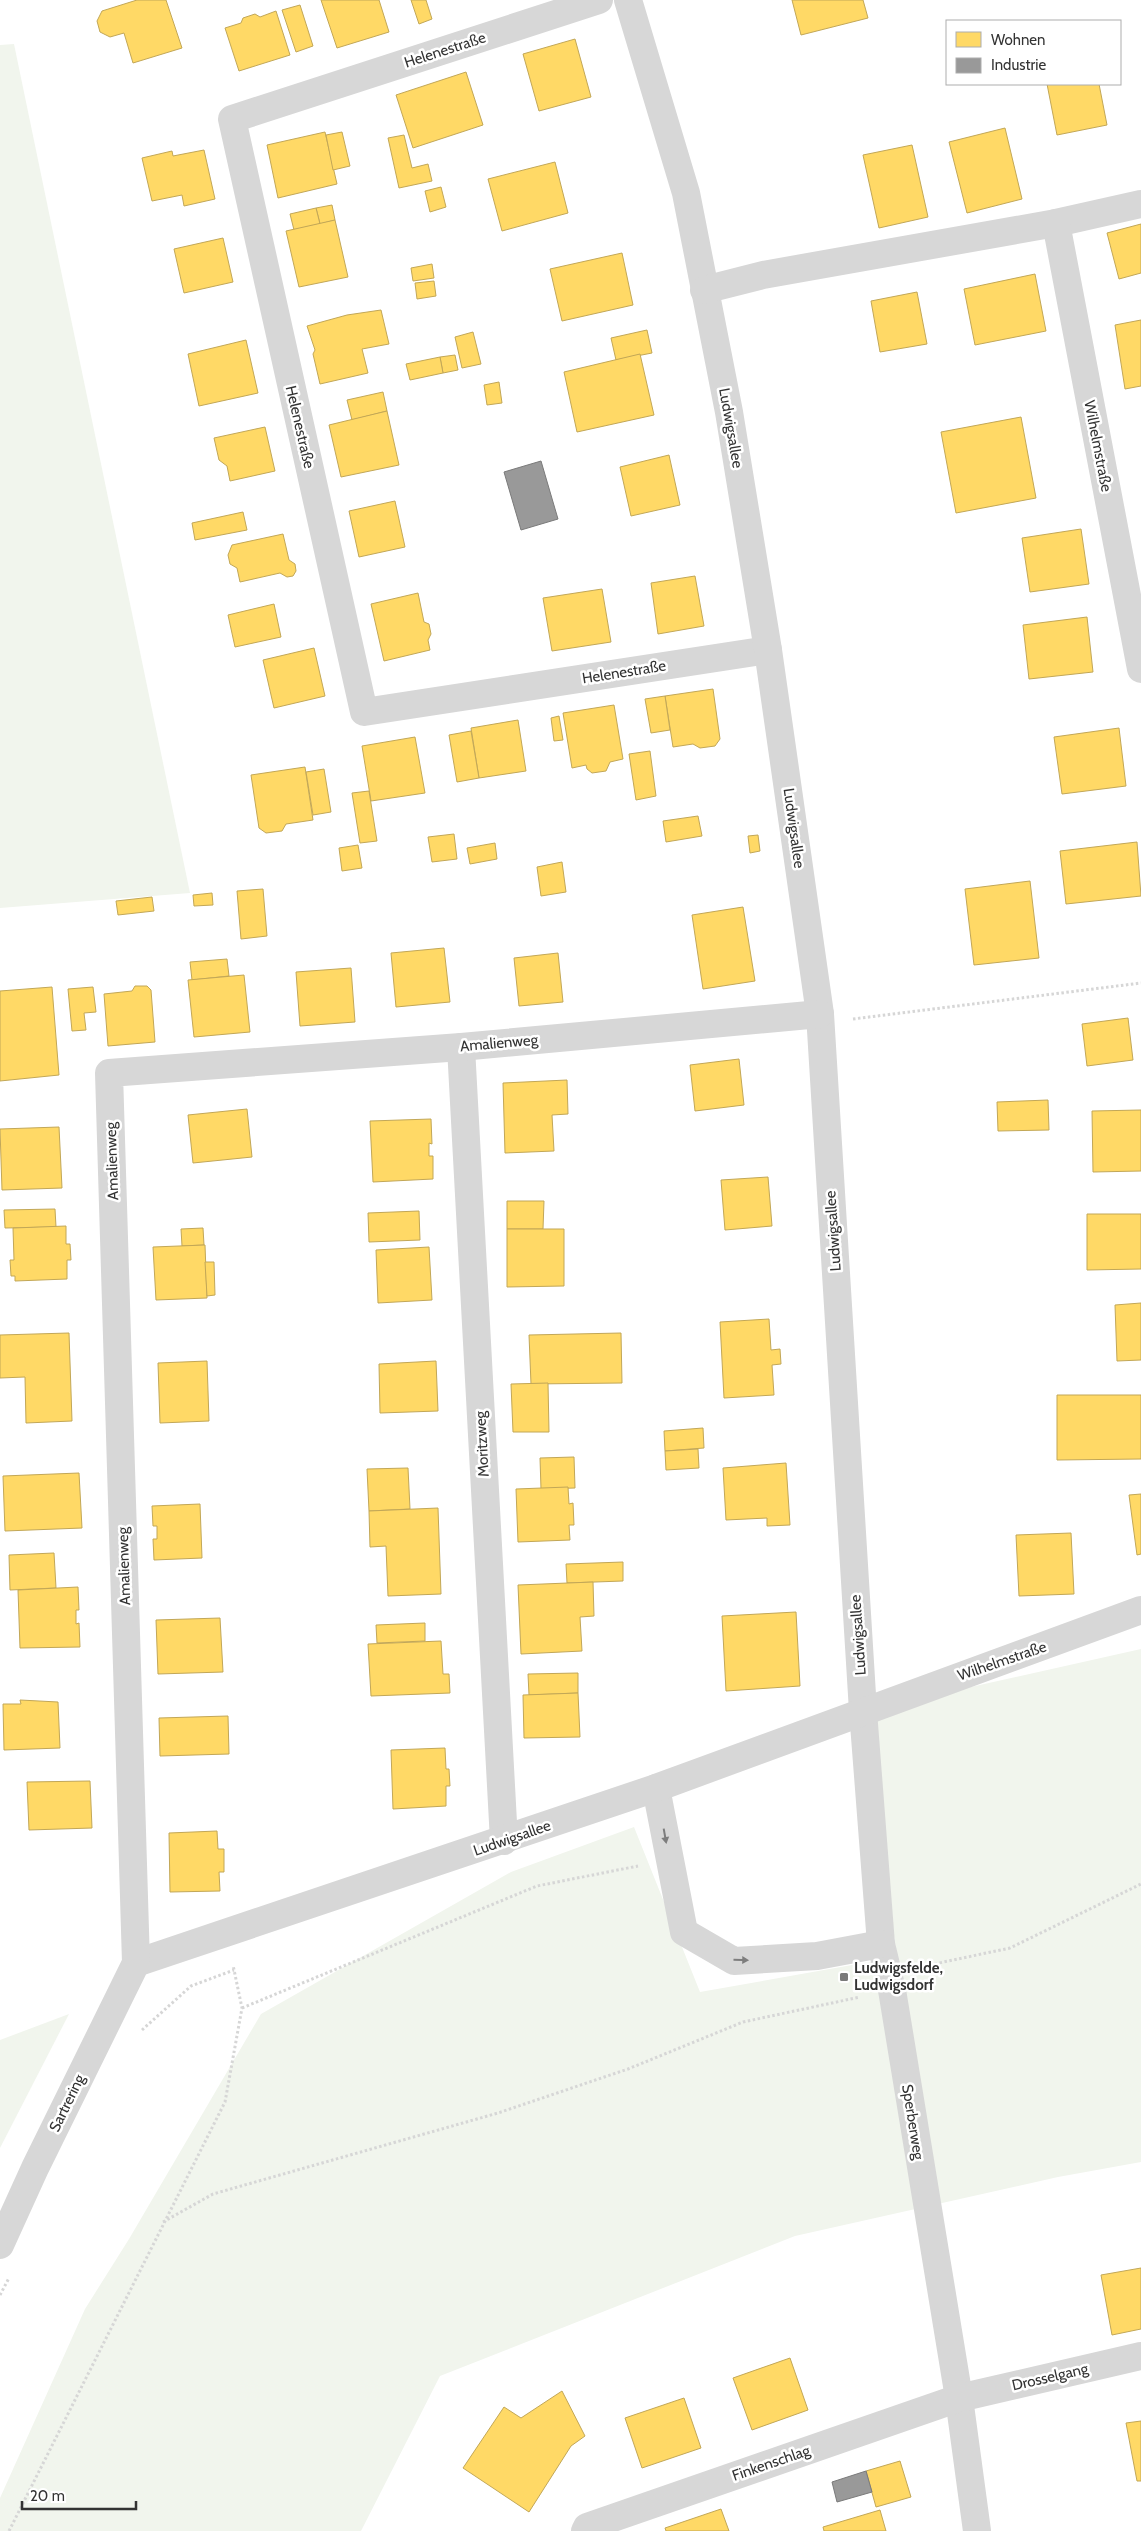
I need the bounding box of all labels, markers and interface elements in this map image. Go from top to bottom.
legend [946,20,1121,85]
street label: Helenestraße [402,28,488,72]
text: Wohnen [991,31,1045,49]
text: Industrie [991,56,1046,74]
street label: Helenestraße [282,384,318,471]
street label: Ludwigsallee [715,387,747,470]
street label: Wilhelmstraße [1080,399,1116,494]
street label: Helenestraße [581,656,668,688]
street label: Ludwigsallee [779,787,809,870]
street label: Amalienweg [459,1031,539,1055]
street label: Amalienweg [102,1121,122,1200]
street label: Ludwigsallee [821,1190,845,1272]
street label: Moritzweg [471,1410,493,1478]
street label: Amalienweg [114,1526,134,1605]
street label: Ludwigsallee [846,1594,870,1676]
street label: Wilhelmstraße [955,1637,1049,1685]
street label: Ludwigsallee [471,1816,553,1860]
one-way arrow [661,1828,669,1844]
one-way arrow [733,1956,749,1964]
place label: Ludwigsfelde, Ludwigsdorf [854,1959,943,1994]
marker: Ludwigsfelde, Ludwigsdorf [838,1971,850,1983]
street label: Sartrering [45,2071,89,2135]
street label: Sperberweg [898,2083,928,2162]
street label: Drosselgang [1010,2359,1090,2395]
street label: Finkenschlag [730,2441,813,2485]
scale bar [22,2478,136,2510]
text: 20 m [30,2487,65,2505]

